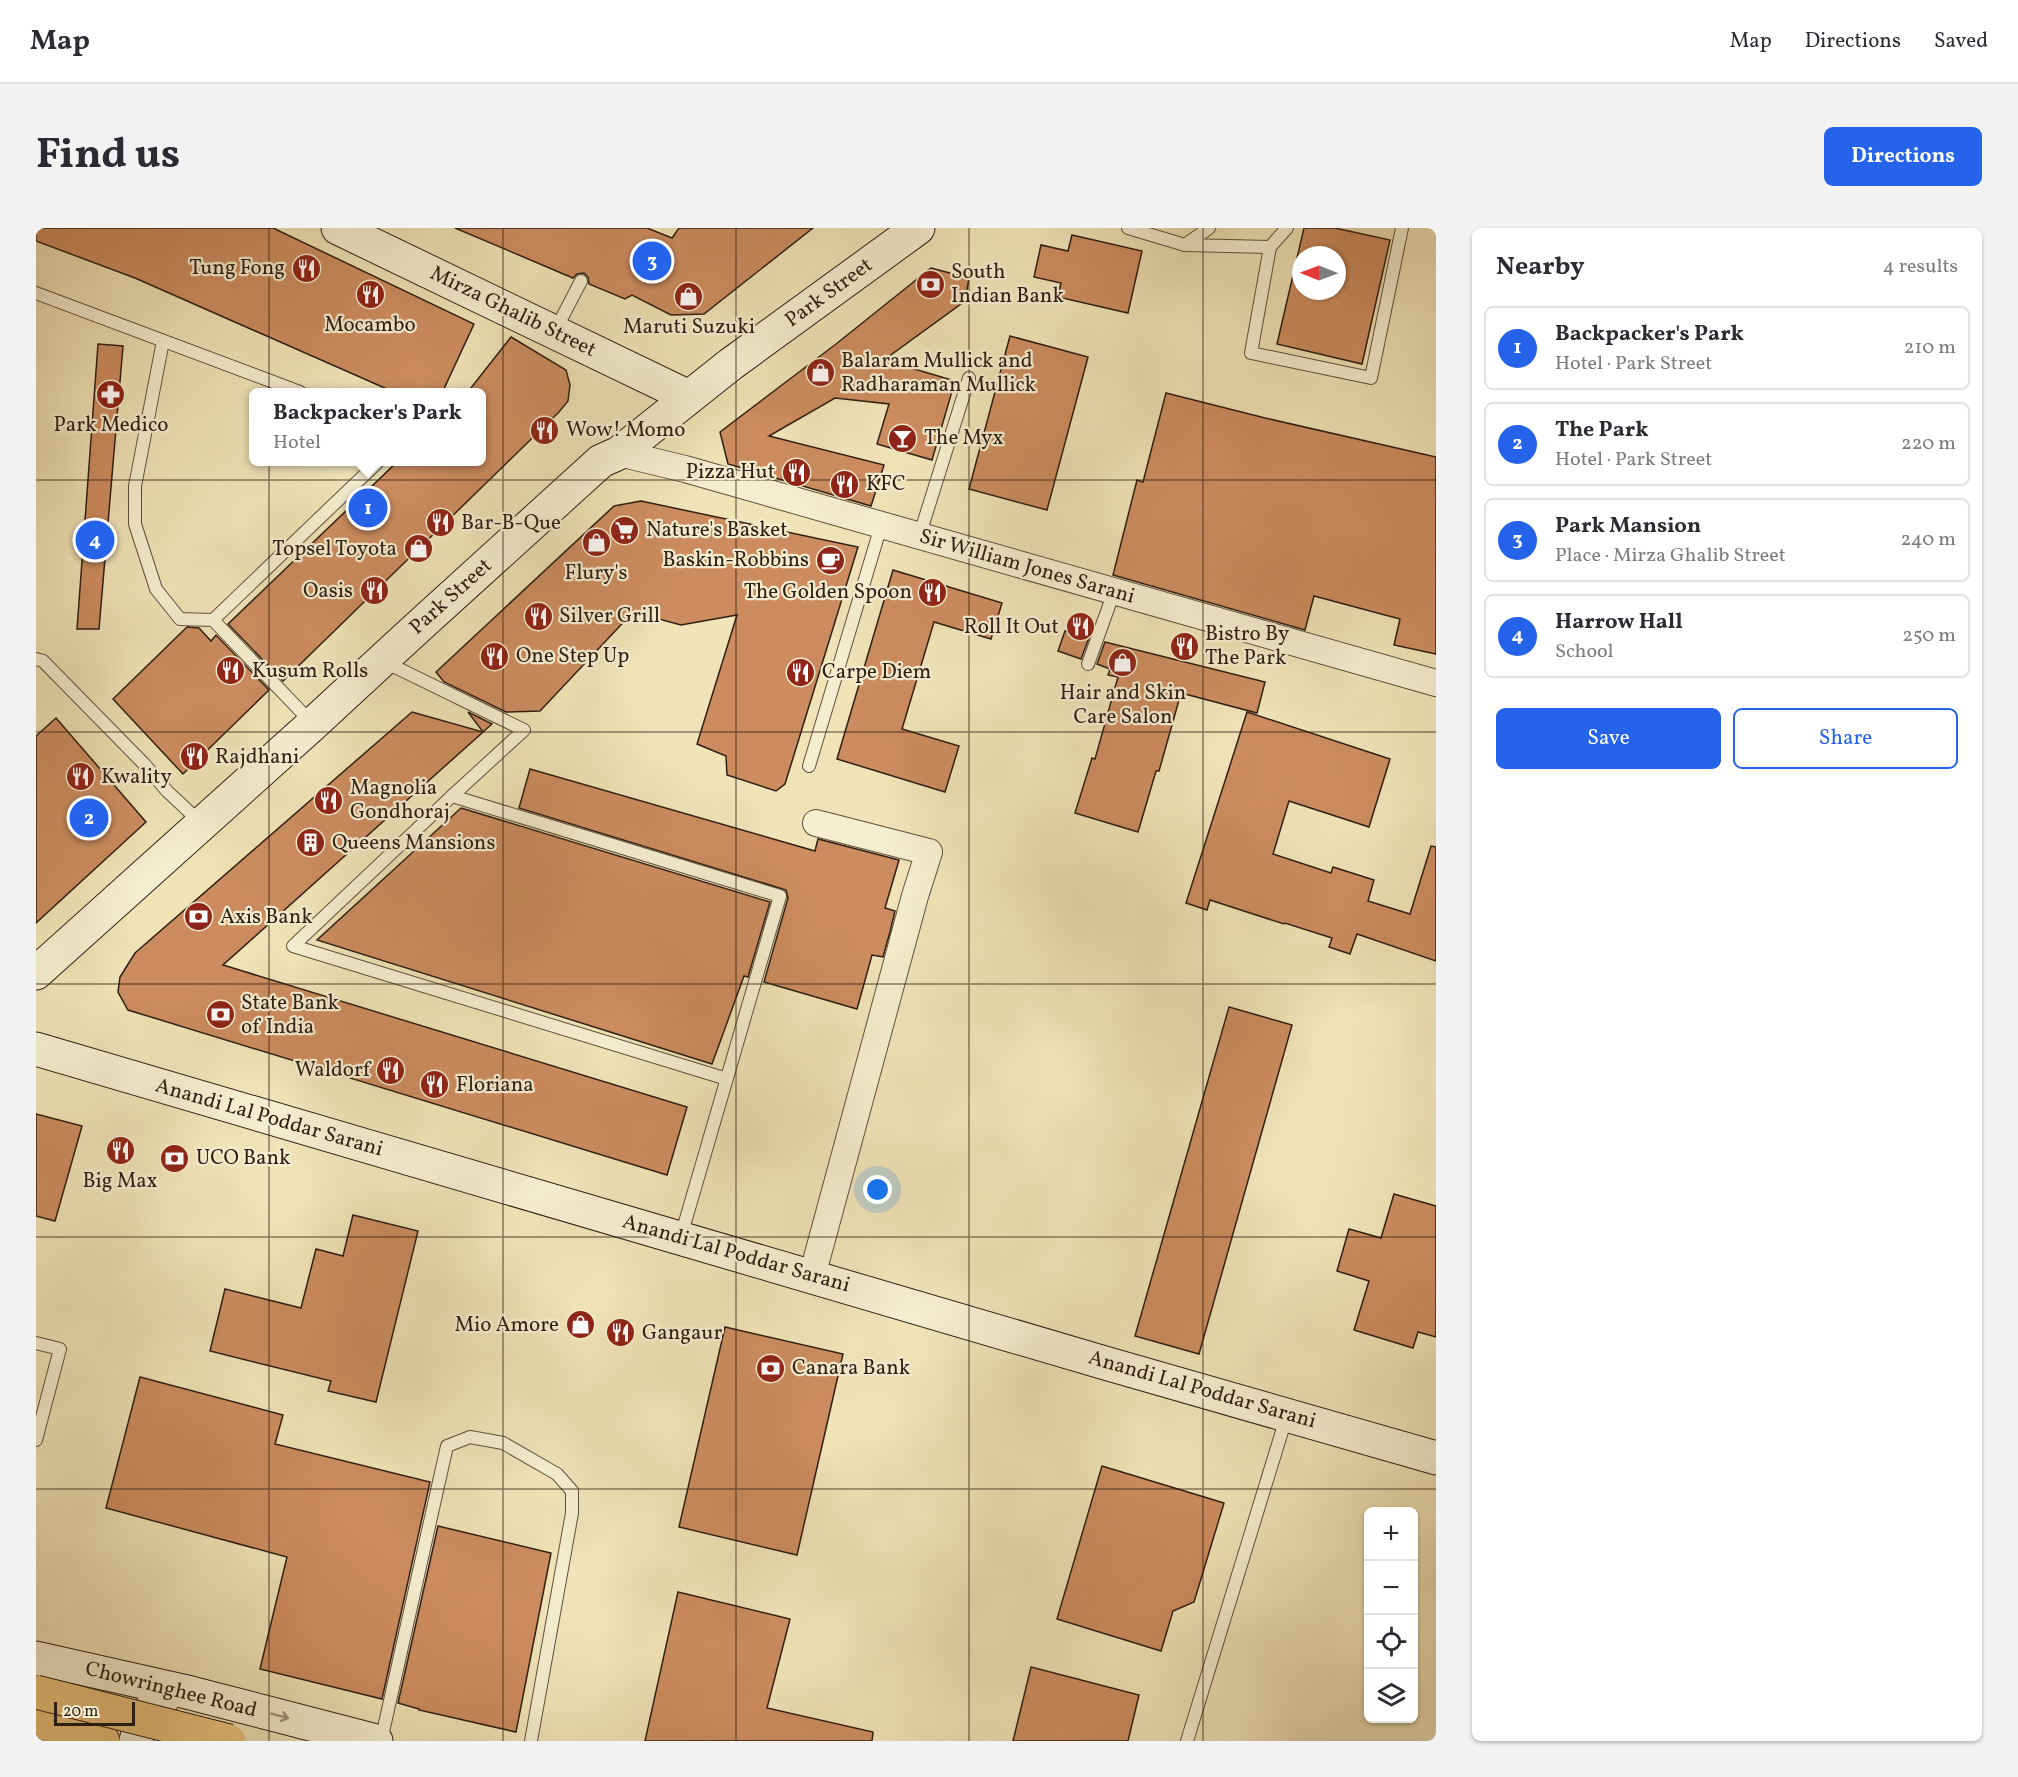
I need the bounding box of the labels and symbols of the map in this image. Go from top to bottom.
pin: 3 [632,238,672,284]
north arrow [1292,246,1346,300]
street label: Park Street [779,251,879,335]
restaurant icon: Tung Fong [290,252,322,284]
place label: Tung Fong [189,254,285,283]
place label: South Indian Bank [951,258,1064,311]
street label: Mirza Ghalib Street [425,259,601,365]
bank icon: South Indian Bank [914,268,946,300]
restaurant icon: Mocambo [354,278,386,310]
shop icon: Maruti Suzuki [673,280,705,312]
place label: Mocambo [324,311,416,340]
place label: Maruti Suzuki [623,313,755,342]
place label: Balaram Mullick and Radharaman Mullick [841,347,1036,400]
shop icon: Balaram Mullick and Radharaman Mullick [804,357,836,389]
pharmacy icon: Park Medico [95,378,127,410]
place label: Park Medico [54,411,168,440]
restaurant icon: Wow! Momo [529,414,561,446]
place label: Wow! Momo [566,416,686,445]
bar icon: The Myx [887,422,919,454]
place label: The Myx [924,424,1003,453]
restaurant icon: Pizza Hut [780,456,812,488]
place label: Pizza Hut [686,458,775,487]
restaurant icon: KFC [829,468,861,500]
place label: KFC [866,470,906,499]
pin: 1 [348,486,388,530]
restaurant icon: Bar-B-Que [424,507,456,539]
place label: Bar-B-Que [461,509,561,538]
supermarket icon: Nature's Basket [609,514,641,546]
place label: Nature's Basket [646,516,788,545]
pin: 4 [76,518,114,562]
street label: Sir William Jones Sarani [916,522,1138,612]
shop icon: Flury's [580,526,612,558]
shop icon: Topsel Toyota [402,533,434,565]
place label: Topsel Toyota [272,535,397,564]
cafe icon: Baskin-Robbins [814,544,846,576]
place label: Baskin-Robbins [662,546,809,575]
street label: Park Street [403,552,499,642]
place label: Flury's [564,559,628,588]
restaurant icon: Oasis [358,575,390,607]
restaurant icon: The Golden Spoon [917,576,949,608]
place label: Oasis [303,577,353,606]
place label: The Golden Spoon [744,578,912,607]
restaurant icon: Silver Grill [522,600,554,632]
place label: Silver Grill [559,602,660,631]
restaurant icon: Roll It Out [1064,611,1096,643]
place label: Roll It Out [964,613,1059,642]
place label: Bistro By The Park [1205,620,1290,673]
restaurant icon: Bistro By The Park [1168,630,1200,662]
restaurant icon: One Step Up [479,640,511,672]
place label: One Step Up [516,642,629,671]
shop icon: Hair and Skin Care Salon [1107,646,1139,678]
restaurant icon: Kusum Rolls [215,655,247,687]
restaurant icon: Carpe Diem [785,656,817,688]
place label: Kusum Rolls [252,657,368,686]
place label: Carpe Diem [822,658,931,687]
place label: Hair and Skin Care Salon [1060,679,1186,732]
restaurant icon: Rajdhani [178,741,210,773]
place label: Rajdhani [215,743,299,772]
restaurant icon: Kwality [64,761,96,793]
place label: Kwality [101,763,172,792]
place label: Magnolia Gondhoraj [350,774,450,827]
restaurant icon: Magnolia Gondhoraj [313,784,345,816]
pin: 2 [70,796,108,840]
building icon: Queens Mansions [295,827,327,859]
place label: Queens Mansions [332,829,495,858]
bank icon: Axis Bank [183,901,215,933]
place label: Axis Bank [220,903,313,932]
place label: State Bank of India [241,989,339,1042]
bank icon: State Bank of India [204,999,236,1031]
restaurant icon: Waldorf [375,1054,407,1086]
place label: Waldorf [295,1056,372,1085]
restaurant icon: Floriana [419,1069,451,1101]
place label: Floriana [456,1071,534,1100]
street label: Anandi Lal Poddar Sarani [152,1072,386,1164]
restaurant icon: Big Max [104,1134,136,1166]
bank icon: UCO Bank [159,1142,191,1174]
place label: UCO Bank [196,1144,291,1173]
place label: Big Max [82,1167,158,1196]
your location [863,1175,892,1204]
street label: Anandi Lal Poddar Sarani [619,1208,853,1300]
shop icon: Mio Amore [564,1309,596,1341]
place label: Mio Amore [454,1311,559,1340]
restaurant icon: Gangaur [605,1317,637,1349]
place label: Gangaur [642,1319,722,1348]
street label: Anandi Lal Poddar Sarani [1085,1344,1319,1436]
bank icon: Canara Bank [755,1352,787,1384]
place label: Canara Bank [792,1354,911,1383]
street label: Chowringhee Road [82,1655,260,1725]
scale bar [54,1699,135,1726]
one-way arrow [270,1711,289,1722]

